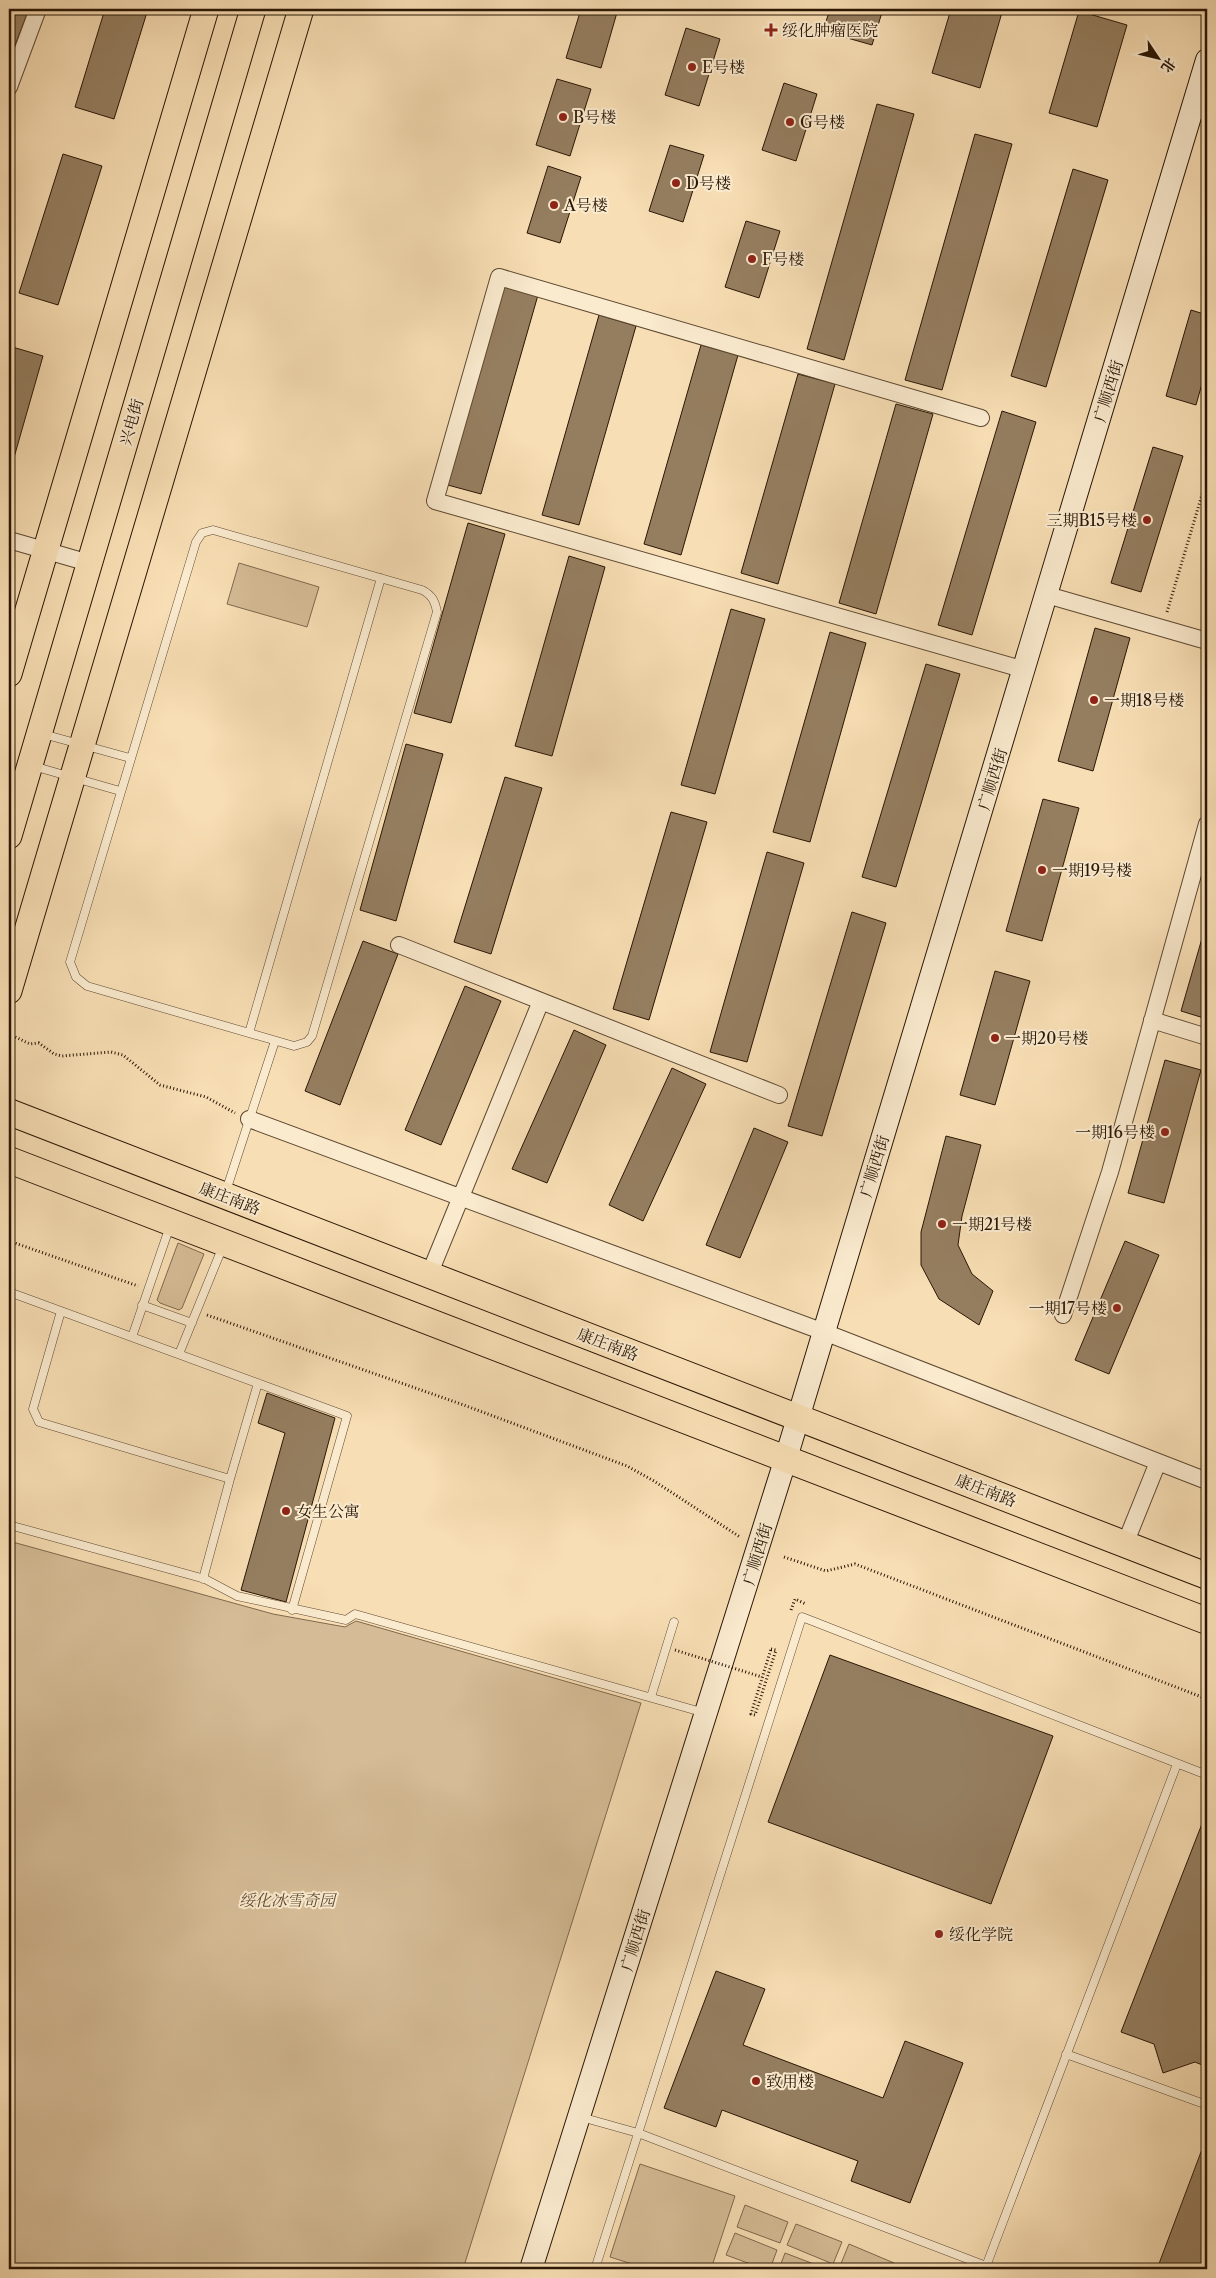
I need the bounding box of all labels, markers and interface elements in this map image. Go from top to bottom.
place label: 绥化肿瘤医院 [782,20,878,40]
marker: 绥化肿瘤医院 [764,23,778,37]
north arrow [1134,32,1184,82]
text: 北 [1157,55,1180,76]
place label: E号楼 [702,57,745,77]
marker: E号楼 [686,61,698,73]
place label: B号楼 [573,107,616,127]
marker: B号楼 [557,111,569,123]
place label: G号楼 [800,112,845,132]
marker: G号楼 [784,116,796,128]
place label: D号楼 [686,173,731,193]
marker: D号楼 [670,177,682,189]
place label: A号楼 [563,195,608,215]
marker: A号楼 [548,199,560,211]
place label: F号楼 [762,249,804,269]
marker: F号楼 [746,253,758,265]
street label: 广顺西街 [1089,357,1127,425]
street label: 兴电街 [115,396,147,448]
place label: 三期B15号楼 [1046,510,1137,530]
marker: 三期B15号楼 [1141,514,1153,526]
place label: 一期18号楼 [1104,690,1184,710]
marker: 一期18号楼 [1088,694,1100,706]
street label: 广顺西街 [973,745,1011,813]
place label: 一期19号楼 [1052,860,1132,880]
marker: 一期19号楼 [1036,864,1048,876]
place label: 一期20号楼 [1005,1028,1088,1048]
marker: 一期20号楼 [989,1032,1001,1044]
place label: 一期16号楼 [1075,1122,1155,1142]
marker: 一期16号楼 [1159,1126,1171,1138]
street label: 广顺西街 [855,1132,893,1200]
street label: 康庄南路 [197,1177,263,1219]
place label: 一期21号楼 [952,1214,1032,1234]
marker: 一期21号楼 [936,1218,948,1230]
place label: 一期17号楼 [1028,1298,1107,1318]
marker: 一期17号楼 [1111,1302,1123,1314]
street label: 康庄南路 [575,1323,641,1365]
street label: 康庄南路 [953,1469,1019,1511]
place label: 女生公寓 [296,1501,360,1521]
marker: 女生公寓 [280,1505,292,1517]
street label: 广顺西街 [738,1520,776,1588]
park label: 绥化冰雪奇园 [239,1890,338,1910]
street label: 广顺西街 [616,1906,654,1974]
place label: 绥化学院 [949,1924,1013,1944]
marker: 绥化学院 [933,1928,945,1940]
place label: 致用楼 [766,2071,814,2091]
marker: 致用楼 [750,2075,762,2087]

